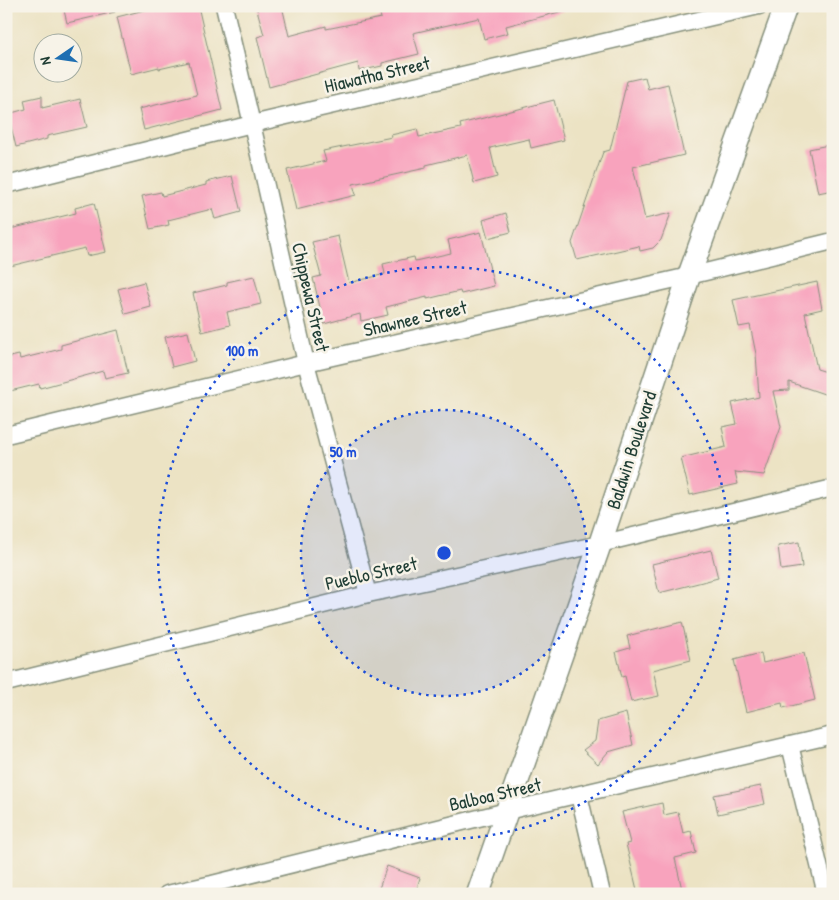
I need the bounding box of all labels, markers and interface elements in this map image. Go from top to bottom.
north arrow [32,32,82,82]
street label: Hiawatha Street [322,49,433,99]
text: N [35,55,55,67]
street label: Chippewa Street [286,240,336,355]
street label: Shawnee Street [361,293,470,343]
text: 100 m [226,340,258,361]
street label: Baldwin Boulevard [600,387,663,512]
text: 50 m [330,441,356,462]
centre of rings [435,544,453,562]
street label: Pueblo Street [323,550,420,596]
street label: Balboa Street [446,771,544,817]

